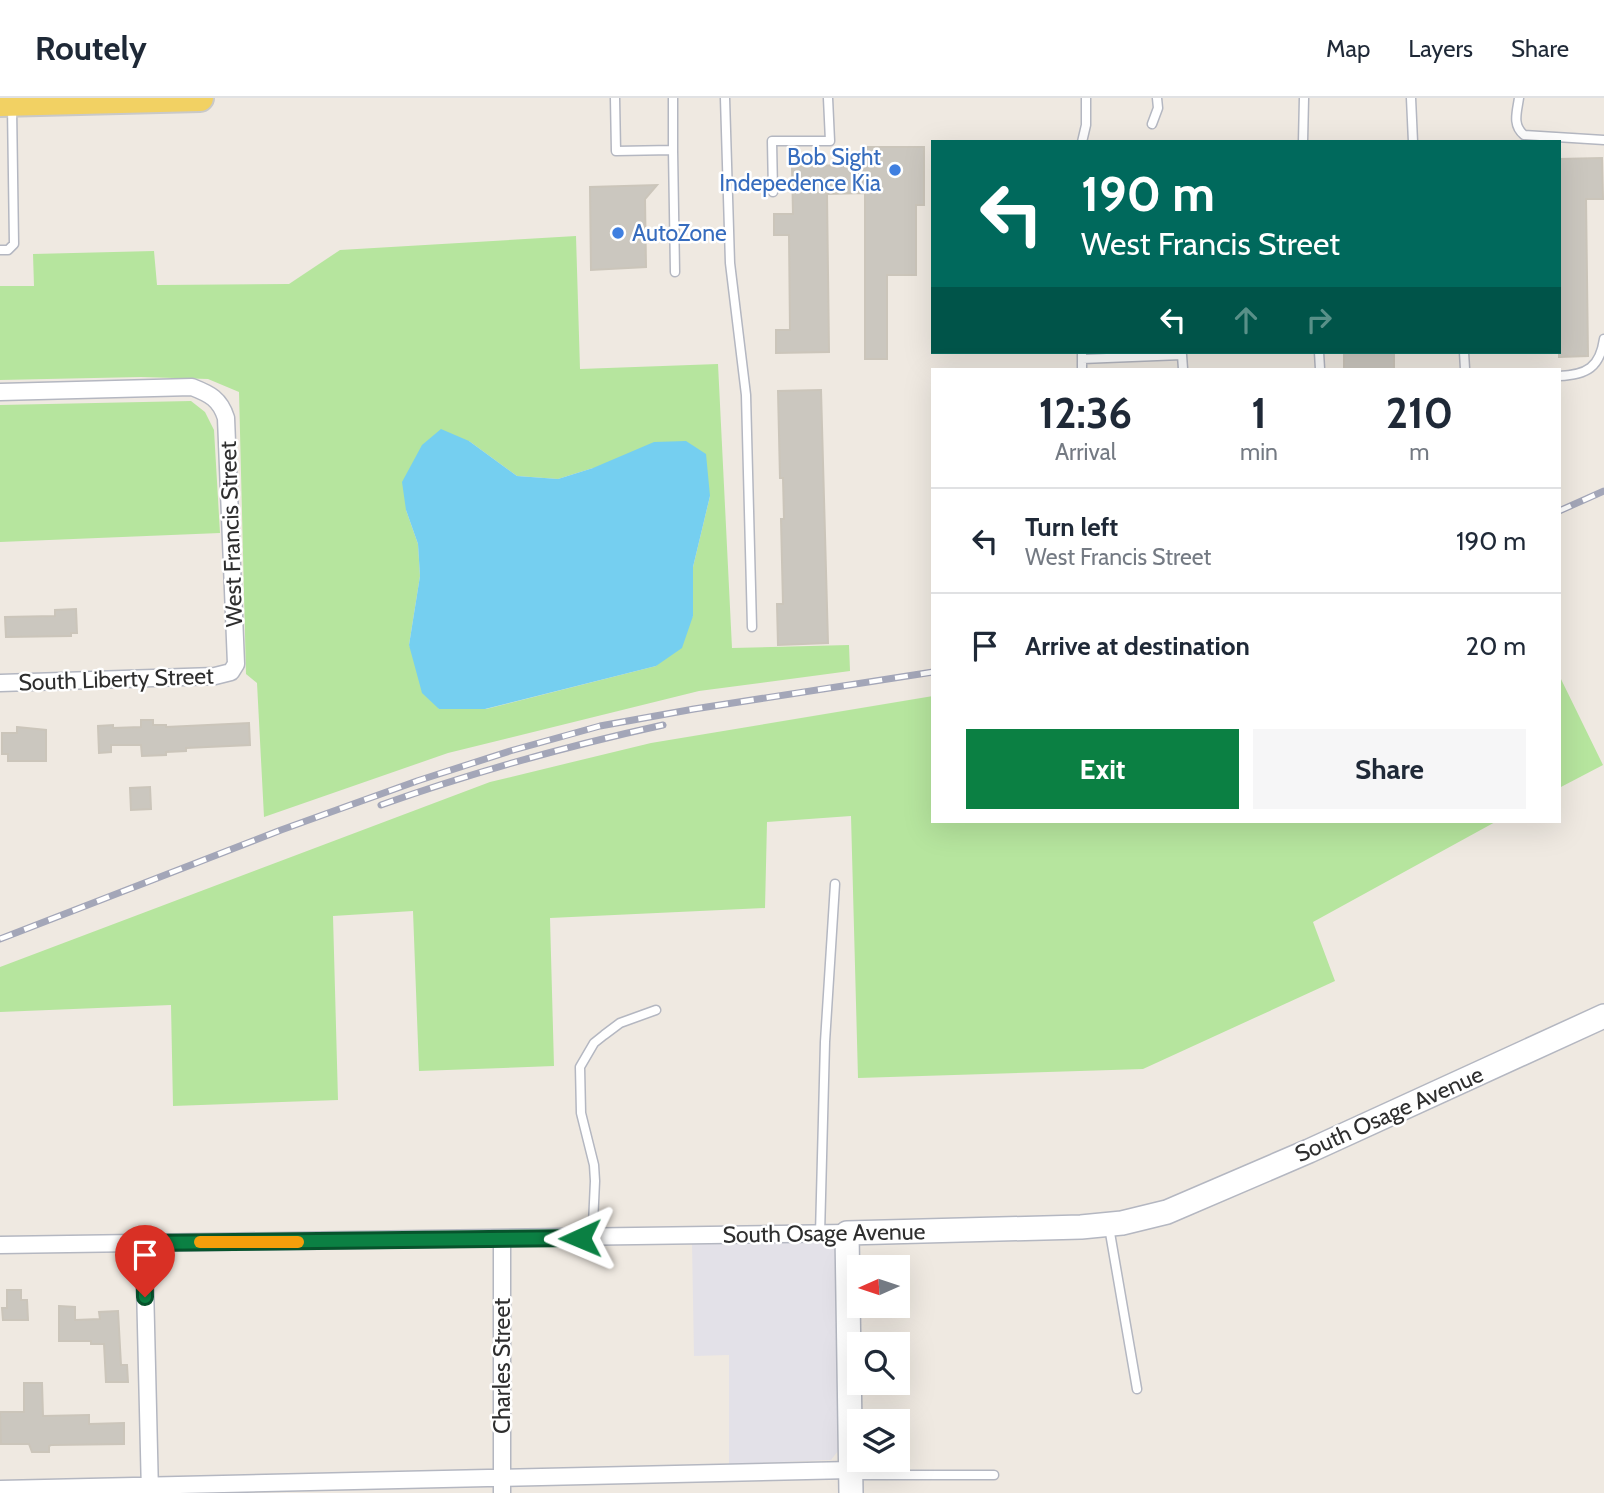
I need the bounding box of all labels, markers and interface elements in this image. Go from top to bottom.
text: Routely [35,28,147,68]
text: Map [1326,34,1370,63]
text: Layers [1408,34,1473,63]
text: Share [1511,34,1569,63]
place label: Bob Sight Indepedence Kia [719,143,881,197]
marker: Bob Sight Indepedence Kia [887,162,903,178]
text: 190 m [1081,164,1215,223]
icon: left [966,168,1057,259]
place label: AutoZone [632,219,727,247]
text: West Francis Street [1081,224,1340,263]
marker: AutoZone [610,225,626,241]
icon: left [1154,301,1192,339]
icon: ahead [1227,301,1265,339]
icon: right [1300,301,1338,339]
text: 12:36 [1039,387,1132,439]
text: 1 [1251,387,1267,439]
text: 210 [1386,387,1453,439]
text: Arrival [1055,438,1116,466]
text: min [1240,438,1278,466]
text: m [1409,438,1430,466]
street label: West Francis Street [214,440,248,628]
text: Turn left [1025,511,1118,543]
icon: left [966,522,1004,560]
text: 190 m [1456,525,1526,557]
text: West Francis Street [1025,543,1211,571]
icon: arrive [966,627,1004,665]
text: Arrive at destination [1025,630,1250,662]
text: 20 m [1466,630,1526,662]
street label: South Liberty Street [18,662,214,696]
button: Exit [966,729,1239,809]
button: Share [1253,729,1526,809]
street label: South Osage Avenue [1291,1060,1488,1168]
position arrow [543,1201,617,1275]
street label: South Osage Avenue [722,1217,926,1249]
pin [115,1225,175,1297]
icon: arrive [126,1236,164,1274]
north arrow [847,1255,910,1318]
map controls [847,1255,910,1472]
street label: Charles Street [488,1298,516,1434]
button: search [847,1332,910,1395]
button: layers [847,1409,910,1472]

